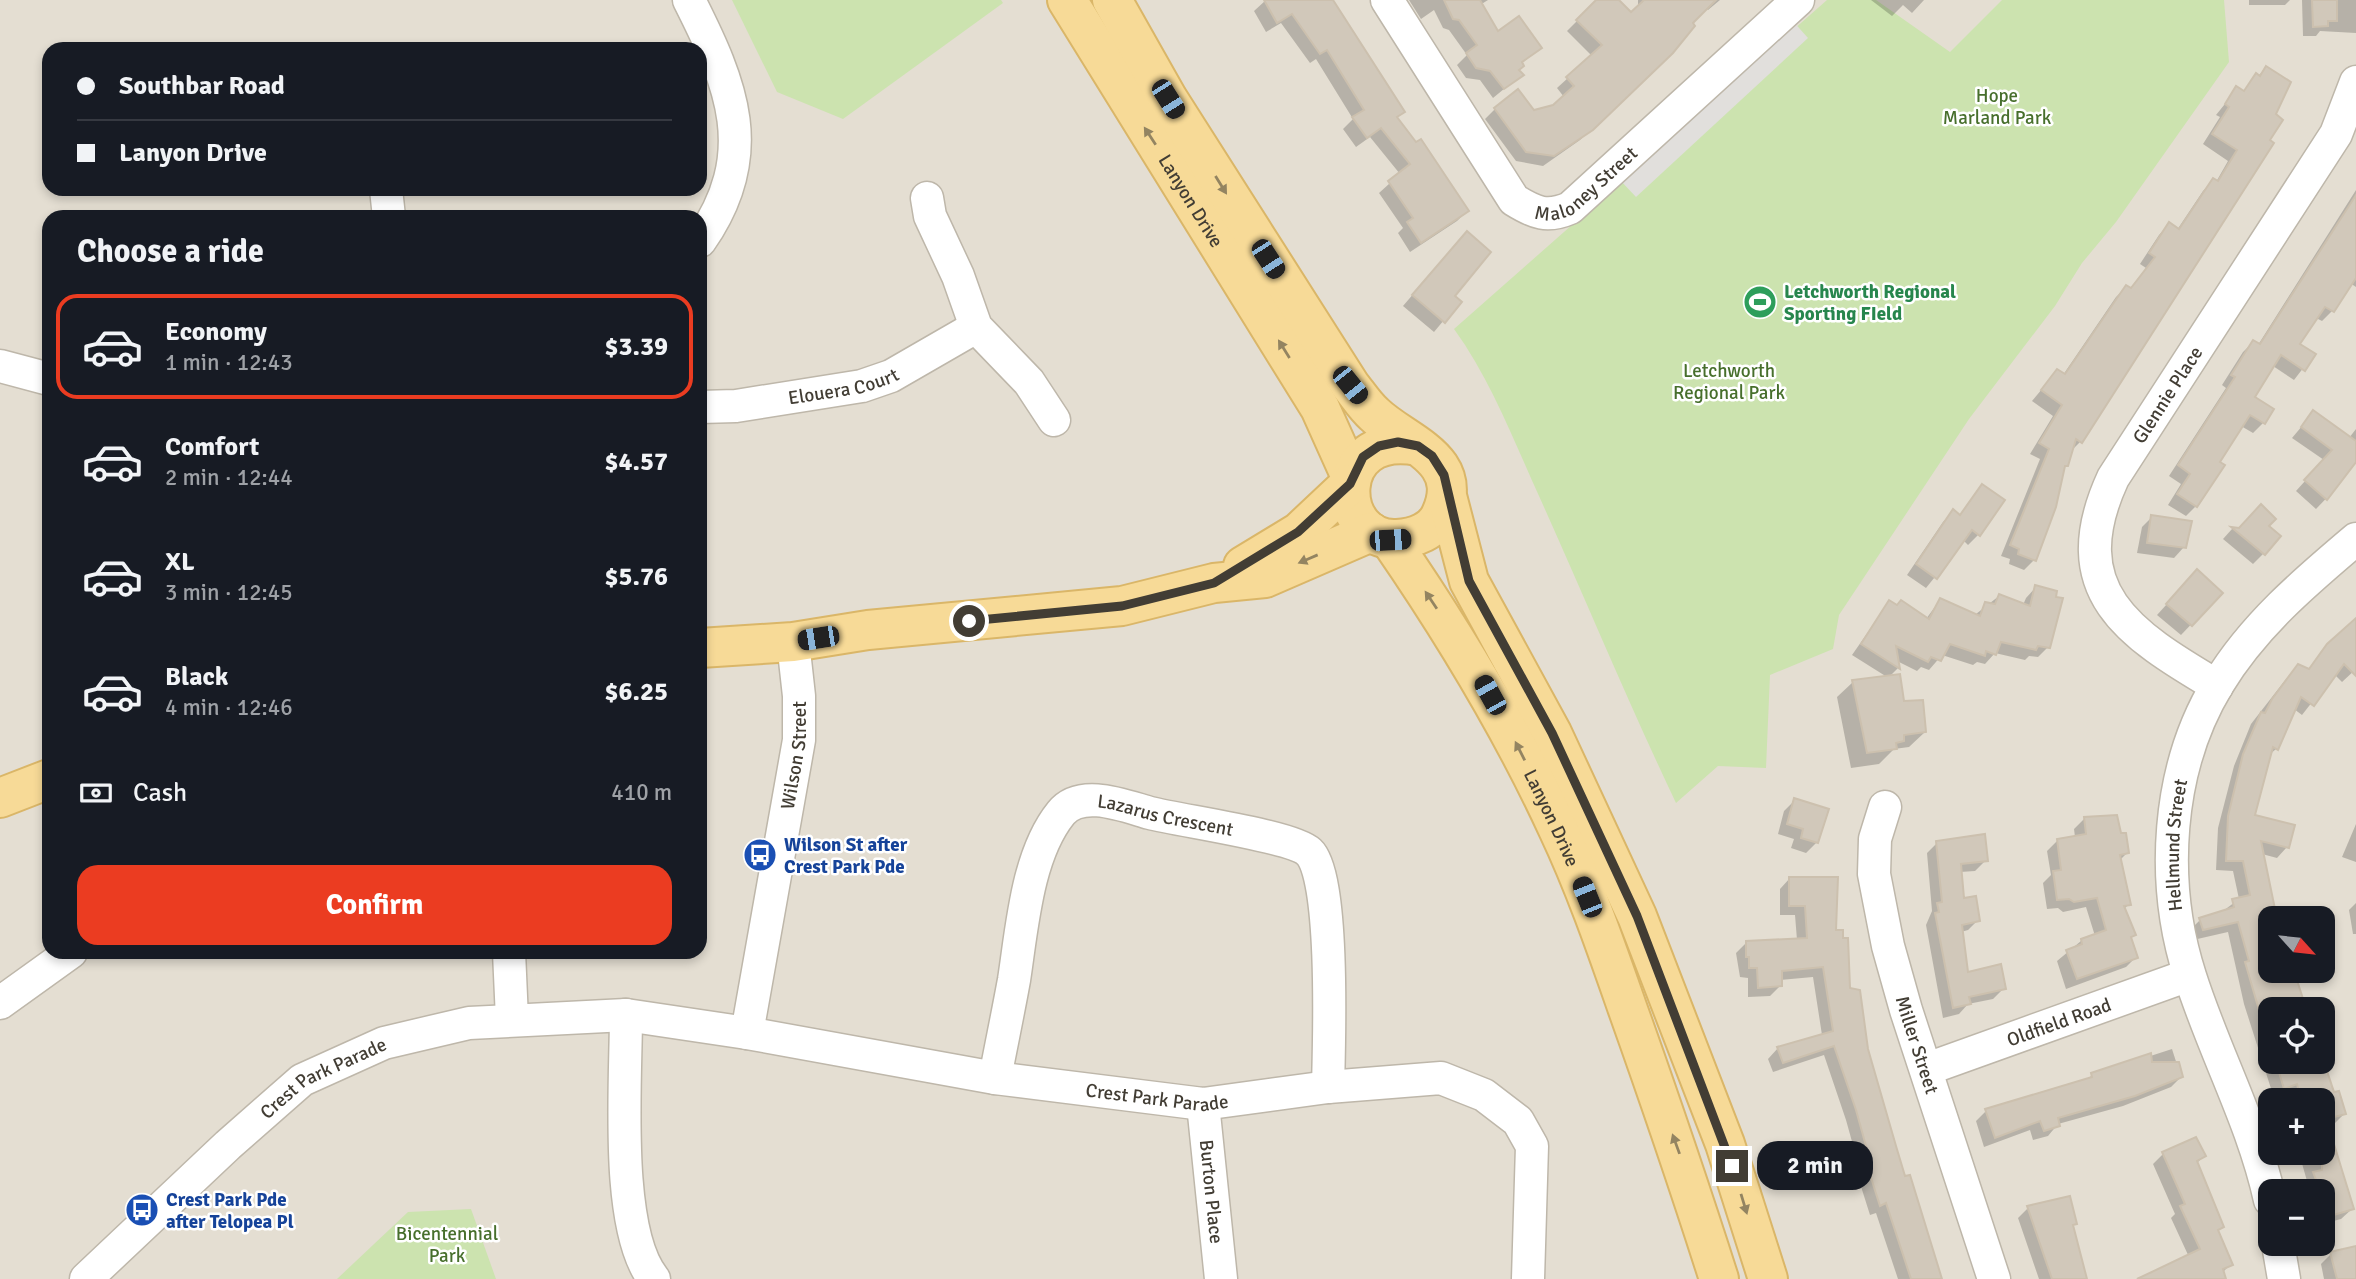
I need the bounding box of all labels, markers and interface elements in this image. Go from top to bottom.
text: Southbar Road [119,70,285,102]
car [1148,76,1189,122]
park label: Hope Marland Park [1943,84,2052,130]
one-way arrow [1143,127,1156,146]
text: Lanyon Drive [119,137,267,169]
street label: Maloney Street [1533,141,1643,227]
street label: Lanyon Drive [1153,150,1228,252]
one-way arrow [1215,176,1228,195]
text: Choose a ride [77,232,264,271]
car [1248,236,1289,282]
place label: Letchworth Regional Sporting FIeld [1784,280,1956,326]
sports icon: Letchworth Regional Sporting FIeld [1741,283,1779,321]
icon: car [81,315,144,378]
text: Economy [165,316,267,348]
text: $3.39 [604,331,668,363]
one-way arrow [1278,340,1291,359]
street label: Glennie Place [2128,342,2208,448]
text: 1 min · 12:43 [165,348,293,377]
park label: Letchworth Regional Park [1673,359,1785,405]
car [1329,362,1372,408]
street label: Elouera Court [786,363,904,411]
icon: car [81,430,144,493]
text: Comfort [165,431,259,463]
text: $4.57 [604,446,668,478]
text: 2 min · 12:44 [165,463,293,492]
car [1369,528,1412,552]
icon: car [81,545,144,608]
text: XL [165,546,195,578]
one-way arrow [1298,553,1318,565]
text: $5.76 [604,561,668,593]
text: 3 min · 12:45 [165,578,293,607]
one-way arrow [1424,591,1438,609]
route start [953,605,985,637]
car [796,624,841,652]
icon: car [81,660,144,723]
text: Black [165,661,228,693]
car [1471,672,1510,718]
text: $6.25 [604,676,668,708]
text: 4 min · 12:46 [165,693,293,722]
street label: Wilson Street [776,701,812,811]
one-way arrow [1514,741,1525,761]
street label: Lanyon Drive [1518,765,1584,870]
icon: cash [77,774,115,812]
street label: Hellmund Street [2161,776,2193,913]
text: Cash [133,777,187,809]
text: 410 m [611,778,672,807]
street label: Lazarus Crescent [1096,789,1236,842]
place label: Wilson St after Crest Park Pde [784,833,908,879]
bus stop icon: Wilson St after Crest Park Pde [741,836,779,874]
button: Confirm [77,865,672,945]
car [1570,874,1605,920]
north arrow [2258,906,2334,984]
map controls [2258,906,2335,1256]
street label: Miller Street [1890,993,1944,1097]
street label: Oldfield Road [2004,993,2114,1052]
button: locate [2258,997,2335,1074]
street label: Crest Park Parade [255,1033,390,1124]
street label: Crest Park Parade [1084,1078,1230,1117]
button: + [2258,1088,2335,1165]
one-way arrow [1670,1133,1681,1154]
street label: Burton Place [1194,1138,1228,1245]
callout: 2 min [1756,1142,1872,1190]
route end [1716,1150,1748,1182]
text: 2 min [1787,1151,1843,1180]
button: − [2258,1179,2335,1256]
place label: Crest Park Pde after Telopea Pl [166,1188,294,1234]
bus stop icon: Crest Park Pde after Telopea Pl [123,1191,161,1229]
one-way arrow [1740,1194,1750,1215]
park label: Bicentennial Park [396,1222,498,1268]

